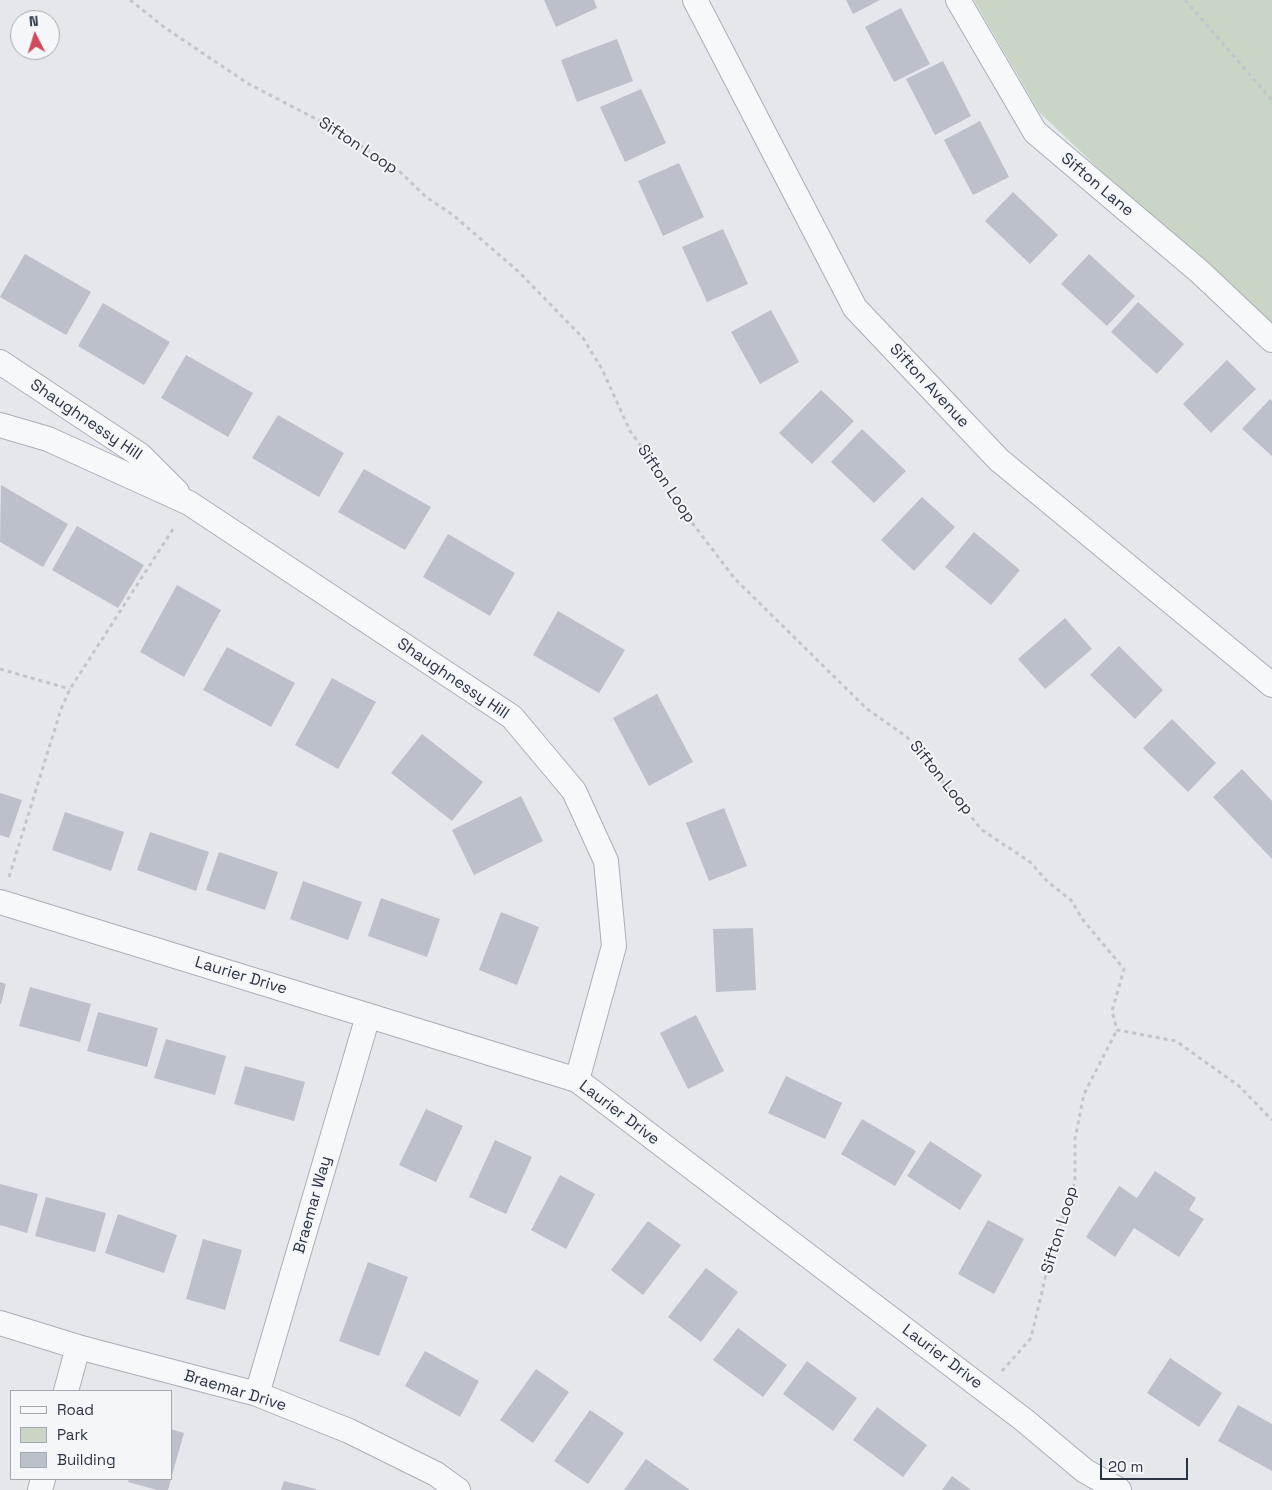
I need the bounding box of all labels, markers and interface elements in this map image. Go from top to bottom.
north arrow [10,10,60,60]
text: N [28,12,39,30]
street label: Sifton Loop [315,113,401,179]
street label: Sifton Lane [1057,149,1137,221]
street label: Sifton Avenue [885,340,973,432]
street label: Shaughnessy Hill [26,375,146,465]
street label: Sifton Loop [633,441,699,527]
street label: Shaughnessy Hill [393,634,513,724]
street label: Sifton Loop [905,737,977,819]
street label: Laurier Drive [193,953,289,999]
street label: Laurier Drive [575,1077,663,1149]
street label: Braemar Way [290,1154,336,1256]
street label: Sifton Loop [1038,1184,1082,1276]
street label: Laurier Drive [898,1321,986,1393]
street label: Braemar Drive [181,1366,289,1416]
legend [10,1390,172,1480]
text: Road [57,1400,94,1419]
text: Park [57,1425,88,1444]
scale bar [1102,1448,1190,1480]
text: Building [57,1450,116,1469]
text: 20 m [1108,1457,1143,1476]

